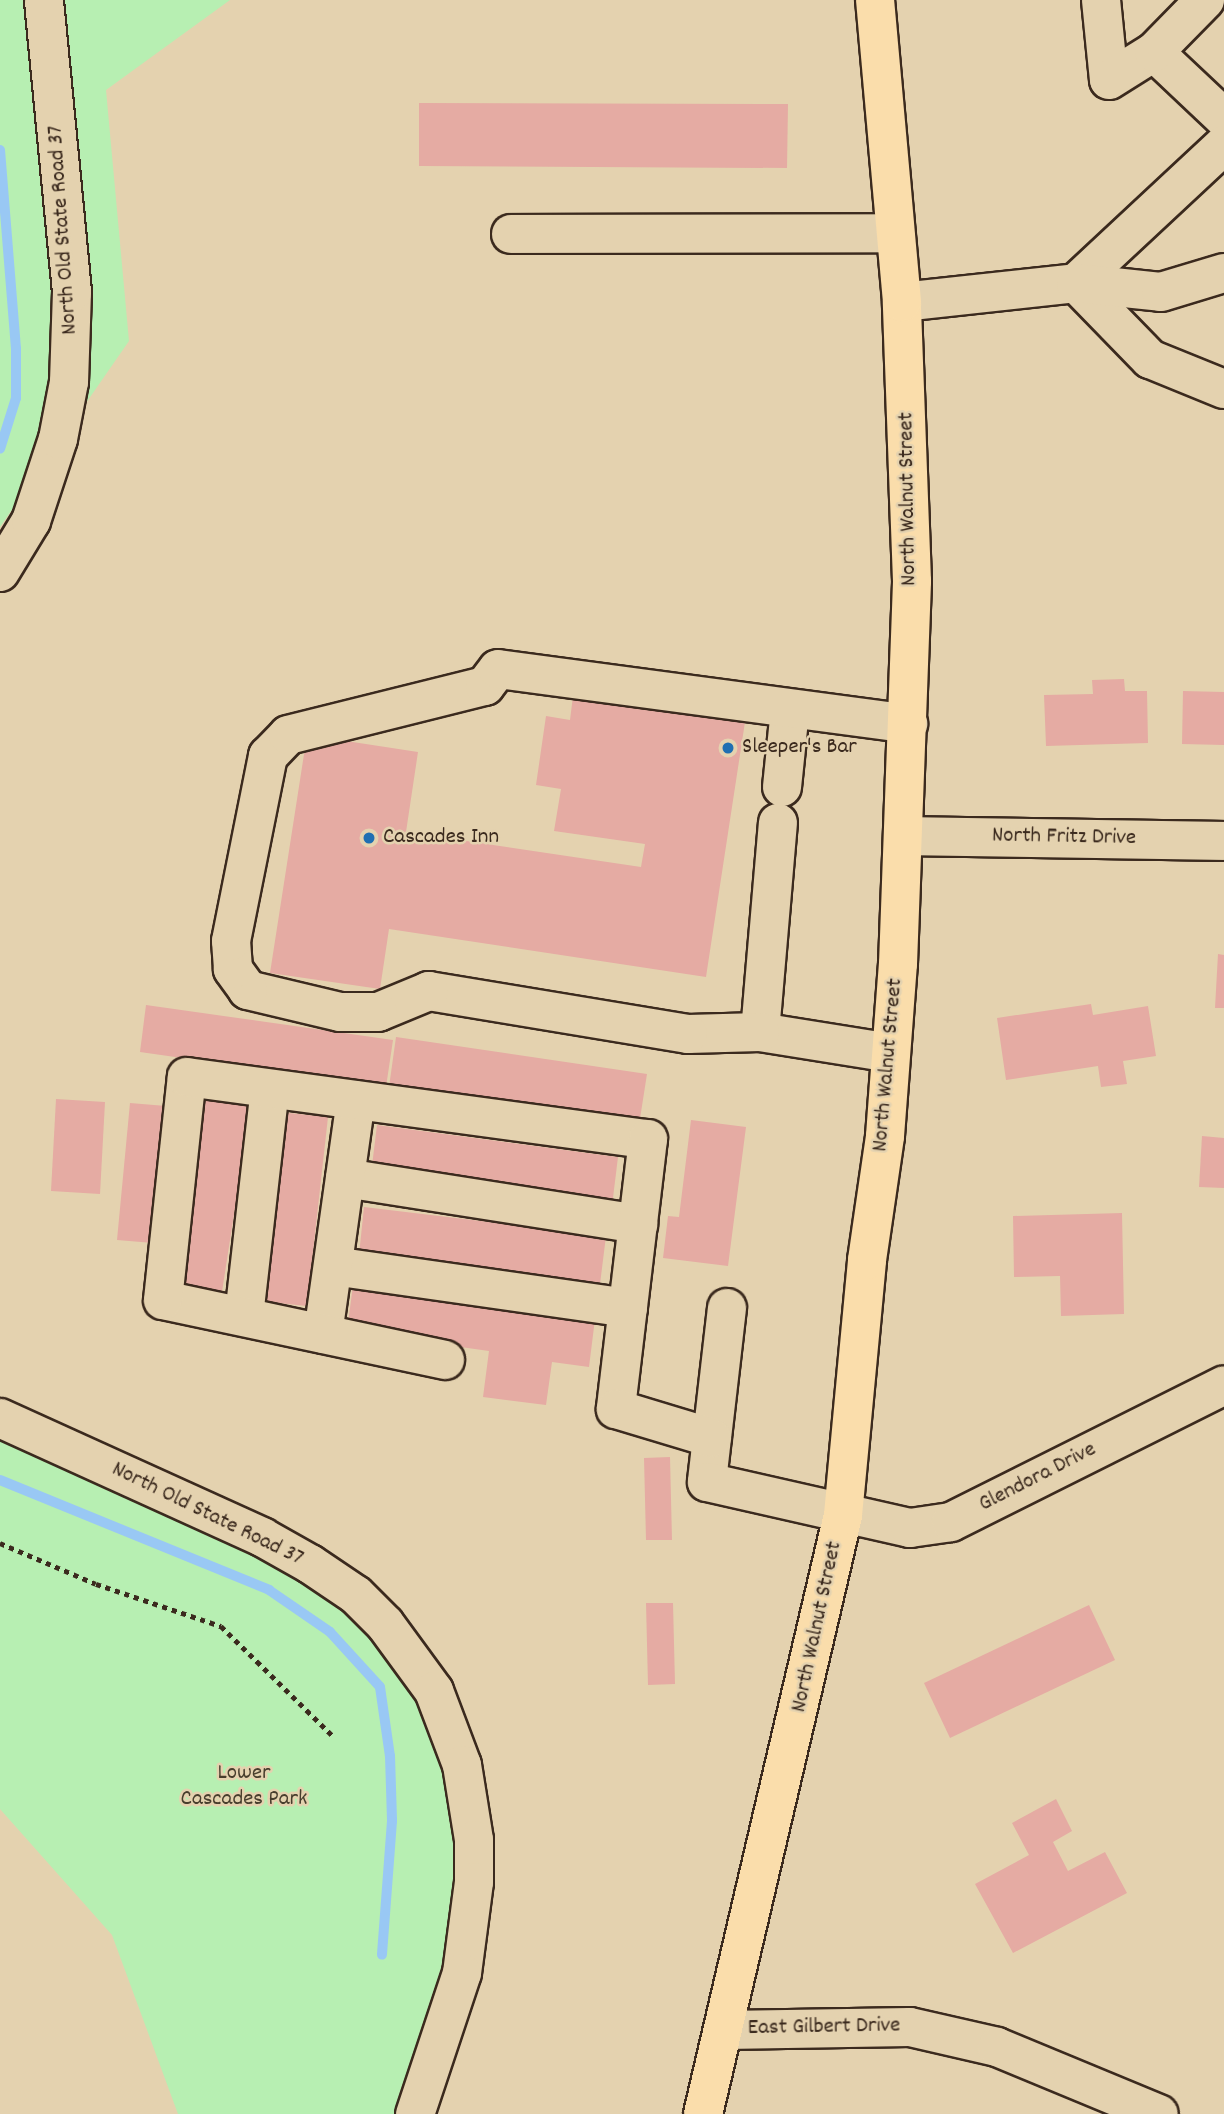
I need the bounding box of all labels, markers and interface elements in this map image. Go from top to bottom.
street label: North Old State Road 37 [43,124,85,336]
street label: North Walnut Street [894,412,924,586]
place label: Sleeper's Bar [742,734,857,762]
marker: Sleeper's Bar [720,740,736,756]
street label: North Fritz Drive [992,823,1136,853]
place label: Cascades Inn [383,824,499,852]
marker: Cascades Inn [361,830,377,846]
street label: North Walnut Street [868,977,910,1153]
street label: Glendora Drive [975,1437,1101,1519]
street label: North Old State Road 37 [107,1457,307,1573]
street label: North Walnut Street [786,1539,850,1715]
park label: Lower Cascades Park [181,1760,307,1814]
street label: East Gilbert Drive [747,2013,901,2043]

